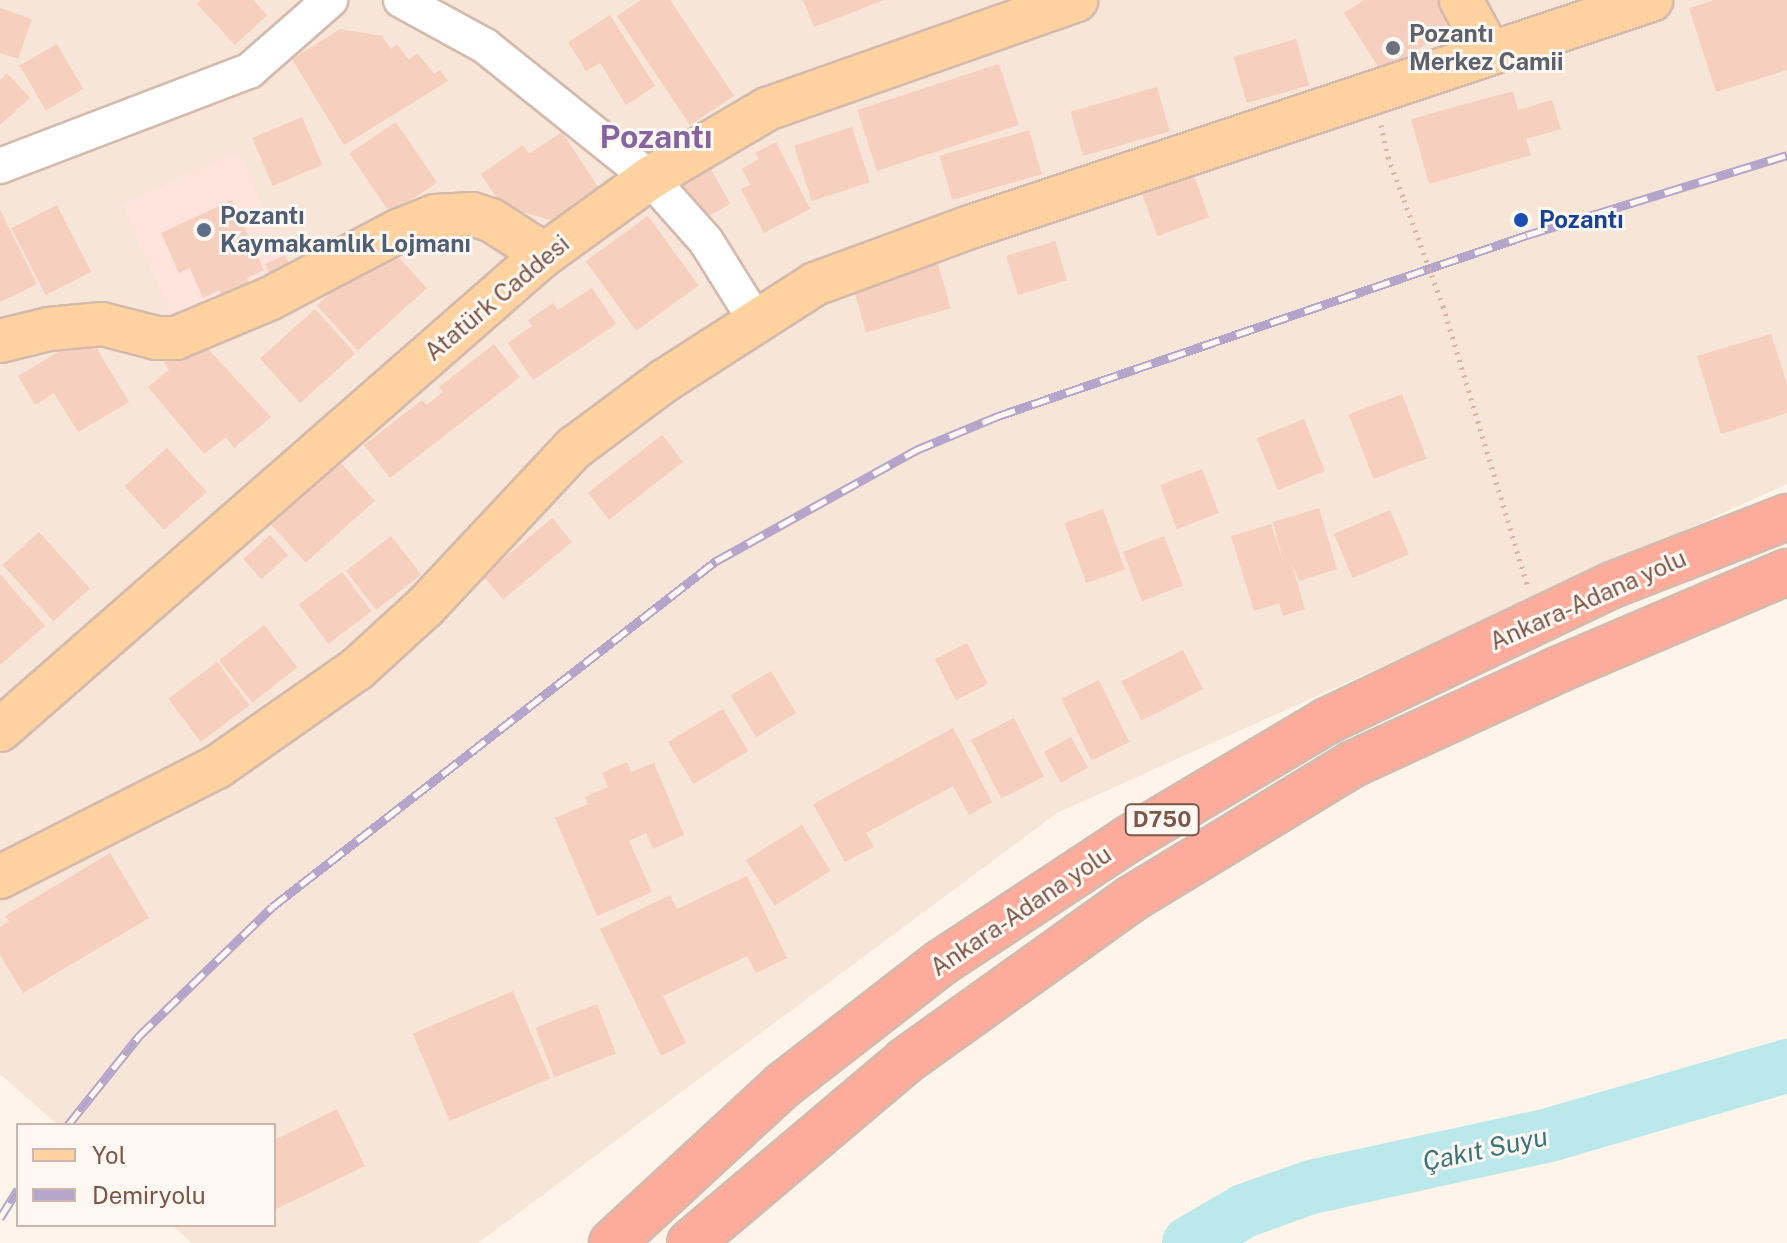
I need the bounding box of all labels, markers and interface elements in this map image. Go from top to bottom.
place label: Pozantı Merkez Camii [1409,20,1563,76]
marker: Pozantı Merkez Camii [1384,39,1402,57]
district label: Pozantı [600,118,712,156]
place label: Pozantı Kaymakamlık Lojmanı [220,202,471,258]
place label: Pozantı [1539,206,1624,234]
marker: Pozantı [1510,209,1532,231]
marker: Pozantı Kaymakamlık Lojmanı [195,221,213,239]
street label: Atatürk Caddesi [419,229,575,367]
street label: Ankara-Adana yolu [1485,544,1691,656]
road number: D750 [1124,802,1200,838]
street label: Ankara-Adana yolu [925,840,1117,982]
water label: Çakıt Suyu [1420,1121,1550,1177]
legend [16,1123,276,1227]
text: Yol [92,1141,126,1169]
text: Demiryolu [92,1181,206,1209]

